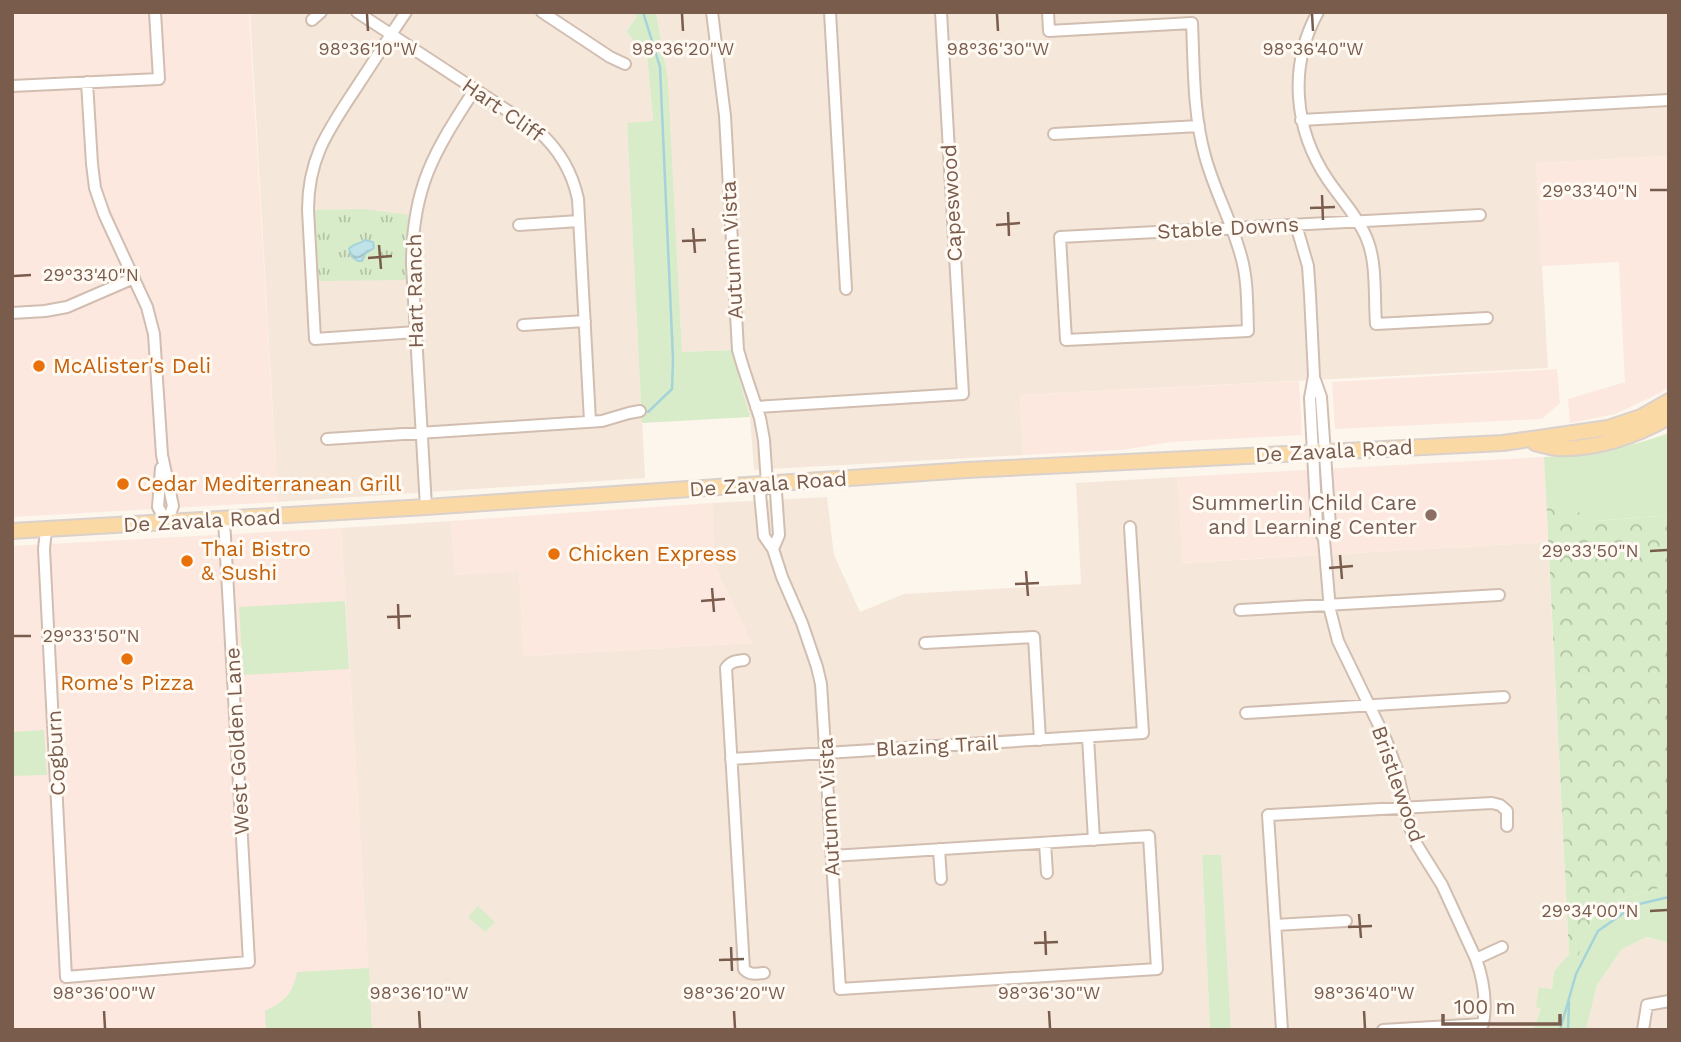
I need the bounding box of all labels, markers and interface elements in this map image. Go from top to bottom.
text: 98°36'10"W [319,38,417,59]
text: 98°36'20"W [632,38,734,59]
text: 98°36'30"W [947,38,1049,59]
text: 98°36'40"W [1262,38,1364,59]
street label: Hart Cliff [458,72,549,147]
street label: Capeswood [936,144,967,262]
street label: Autumn Vista [715,180,748,320]
text: 29°33'40"N [1542,180,1638,201]
street label: Stable Downs [1156,211,1300,244]
street label: Hart Ranch [401,233,428,349]
text: 29°33'40"N [43,264,139,285]
place label: McAlister's Deli [53,353,211,378]
marker: McAlister's Deli [31,358,47,374]
street label: De Zavala Road [1254,434,1414,467]
street label: De Zavala Road [688,466,848,501]
place label: Cedar Mediterranean Grill [137,471,402,496]
marker: Cedar Mediterranean Grill [115,476,131,492]
place label: Summerlin Child Care and Learning Center [1191,490,1417,539]
street label: De Zavala Road [122,504,282,537]
marker: Summerlin Child Care and Learning Center [1423,507,1439,523]
place label: Thai Bistro & Sushi [201,536,311,585]
text: 29°33'50"N [1541,540,1639,561]
place label: Chicken Express [568,541,737,566]
marker: Chicken Express [546,546,562,562]
marker: Thai Bistro & Sushi [179,553,195,569]
text: 29°33'50"N [42,625,140,646]
street label: West Golden Lane [219,647,254,835]
marker: Rome's Pizza [119,651,135,667]
place label: Rome's Pizza [60,670,194,695]
street label: Cogburn [41,709,70,797]
street label: Bristlewood [1367,722,1430,845]
street label: Blazing Trail [875,730,1000,761]
street label: Autumn Vista [812,737,845,877]
text: 29°34'00"N [1541,900,1639,921]
text: 98°36'00"W [52,982,156,1003]
text: 98°36'10"W [370,982,468,1003]
text: 98°36'20"W [683,982,785,1003]
text: 98°36'30"W [998,982,1100,1003]
text: 98°36'40"W [1313,982,1415,1003]
scale bar [1443,982,1560,1026]
text: 100 m [1454,994,1516,1019]

